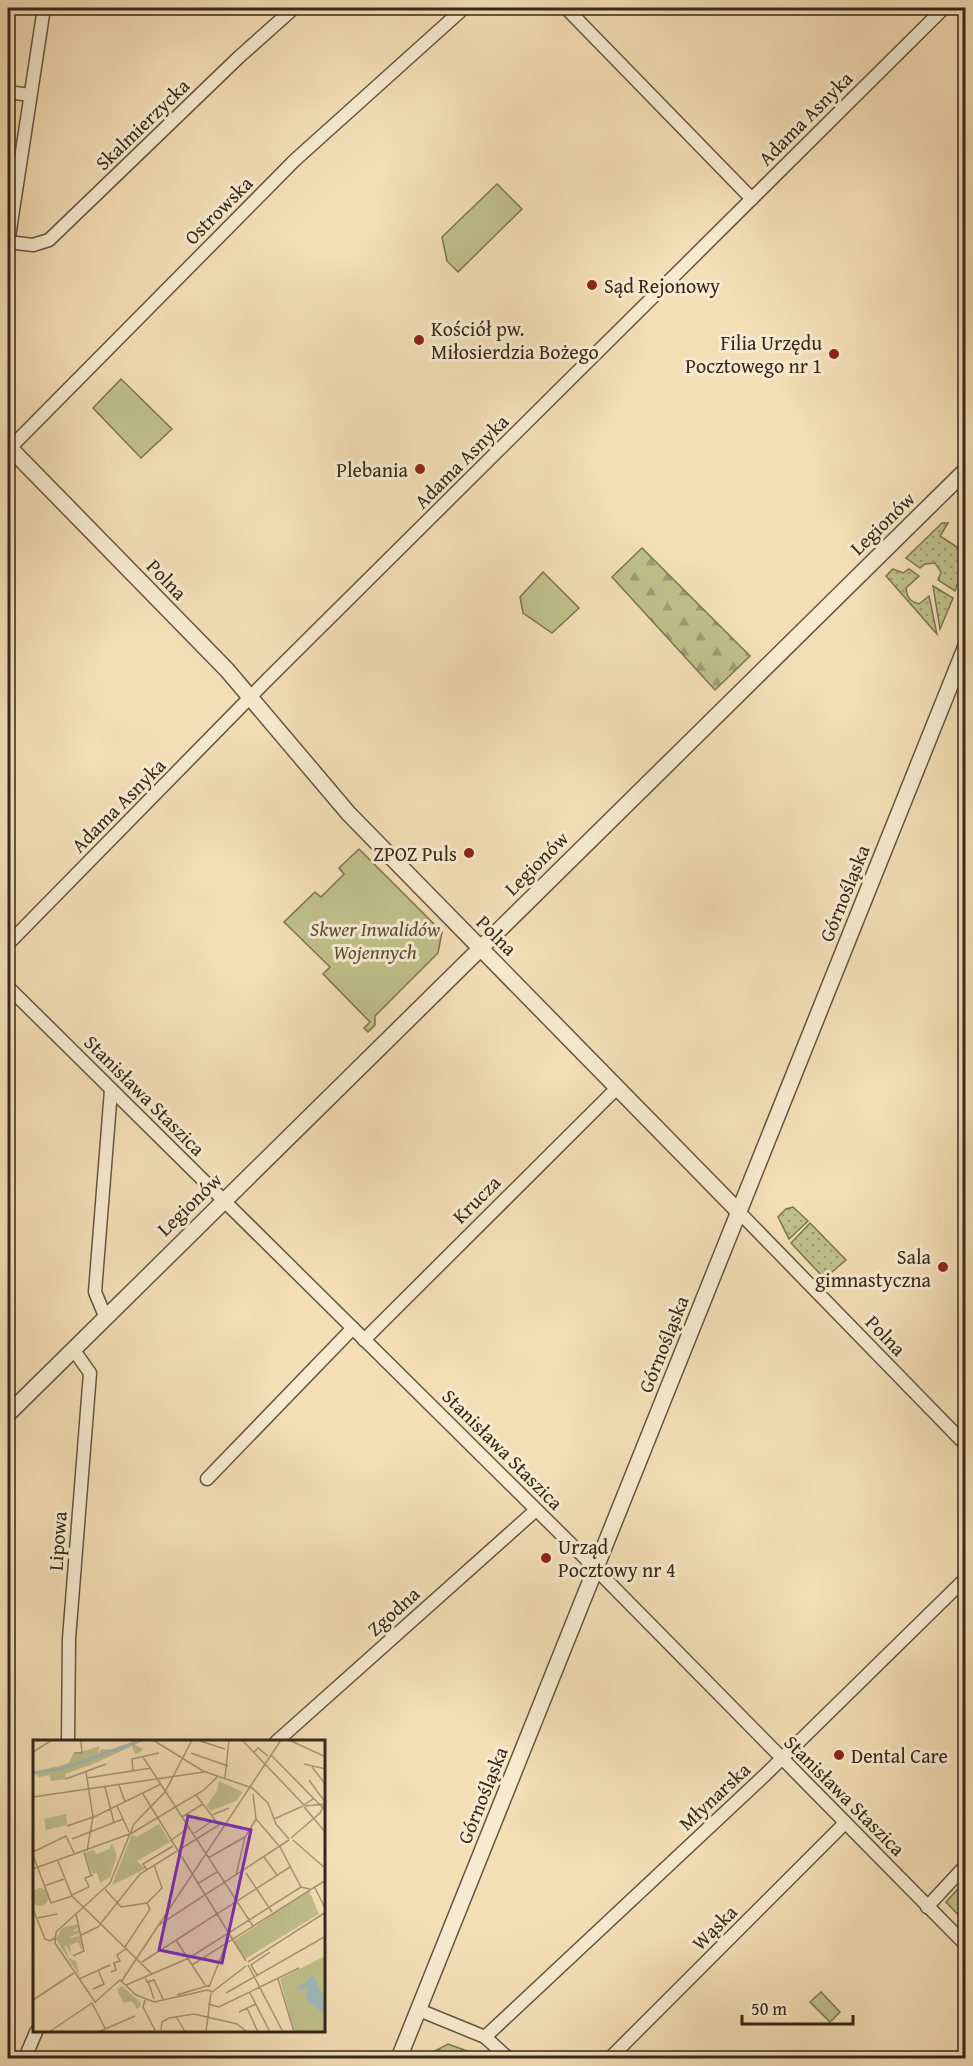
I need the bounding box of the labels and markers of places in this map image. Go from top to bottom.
place label: Sąd Rejonowy [604,271,720,300]
marker: Sąd Rejonowy [585,278,599,292]
place label: Kościół pw. Miłosierdzia Bożego [431,314,599,366]
place label: Filia Urzędu Pocztowego nr 1 [685,328,822,380]
marker: Kościół pw. Miłosierdzia Bożego [412,333,426,347]
marker: Filia Urzędu Pocztowego nr 1 [827,347,841,361]
place label: Plebania [336,455,409,484]
marker: Plebania [413,462,427,476]
place label: ZPOZ Puls [373,839,457,868]
marker: ZPOZ Puls [462,846,476,860]
place label: Sala gimnastyczna [815,1242,932,1294]
marker: Sala gimnastyczna [936,1260,950,1274]
place label: Urząd Pocztowy nr 4 [558,1532,676,1584]
marker: Urząd Pocztowy nr 4 [539,1551,553,1565]
place label: Dental Care [851,1741,948,1770]
marker: Dental Care [832,1748,846,1762]

